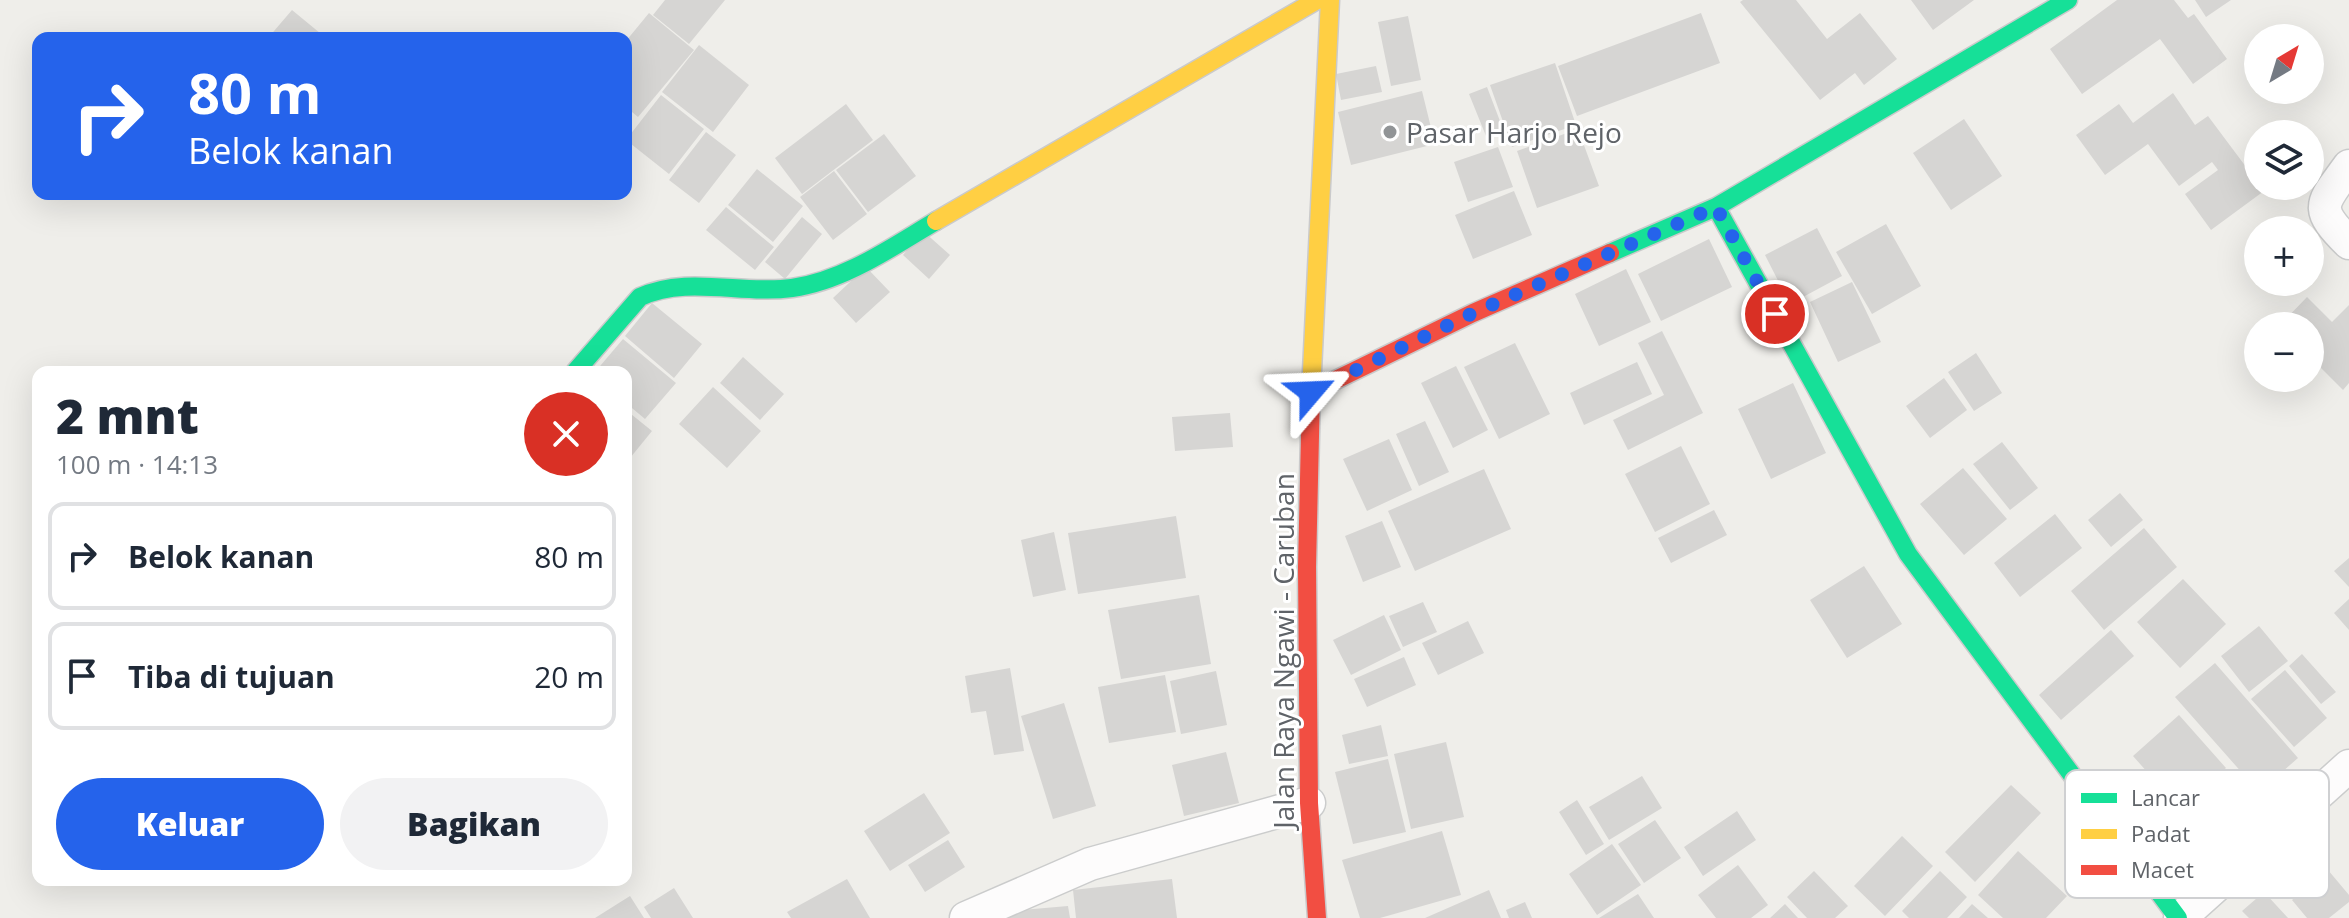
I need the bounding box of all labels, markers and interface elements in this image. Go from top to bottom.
north arrow [2244,24,2324,104]
map controls [2244,24,2324,392]
text: 80 m [188,54,322,130]
icon: right [56,64,160,168]
place label: Pasar Harjo Rejo [1406,113,1622,151]
button: layers [2244,120,2324,200]
marker: Pasar Harjo Rejo [1381,123,1399,141]
text: Belok kanan [188,126,394,175]
button: + [2244,216,2324,296]
pin [1741,280,1809,348]
icon: arrive [1753,292,1797,336]
button: − [2244,312,2324,392]
position arrow [1269,350,1353,434]
text: 2 mnt [56,383,199,448]
button: close [524,392,608,476]
text: 100 m · 14:13 [56,446,218,482]
street label: Jalan Raya Ngawi - Caruban [1264,473,1302,832]
icon: right [60,534,104,578]
text: Belok kanan [128,536,314,577]
text: 80 m [534,536,604,577]
icon: arrive [60,654,104,698]
text: Tiba di tujuan [128,656,335,697]
text: 20 m [534,656,604,697]
legend [2065,770,2329,898]
button: Keluar [56,778,324,870]
button: Bagikan [340,778,608,870]
text: Lancar [2131,782,2200,812]
text: Padat [2131,818,2190,848]
text: Macet [2131,854,2194,884]

